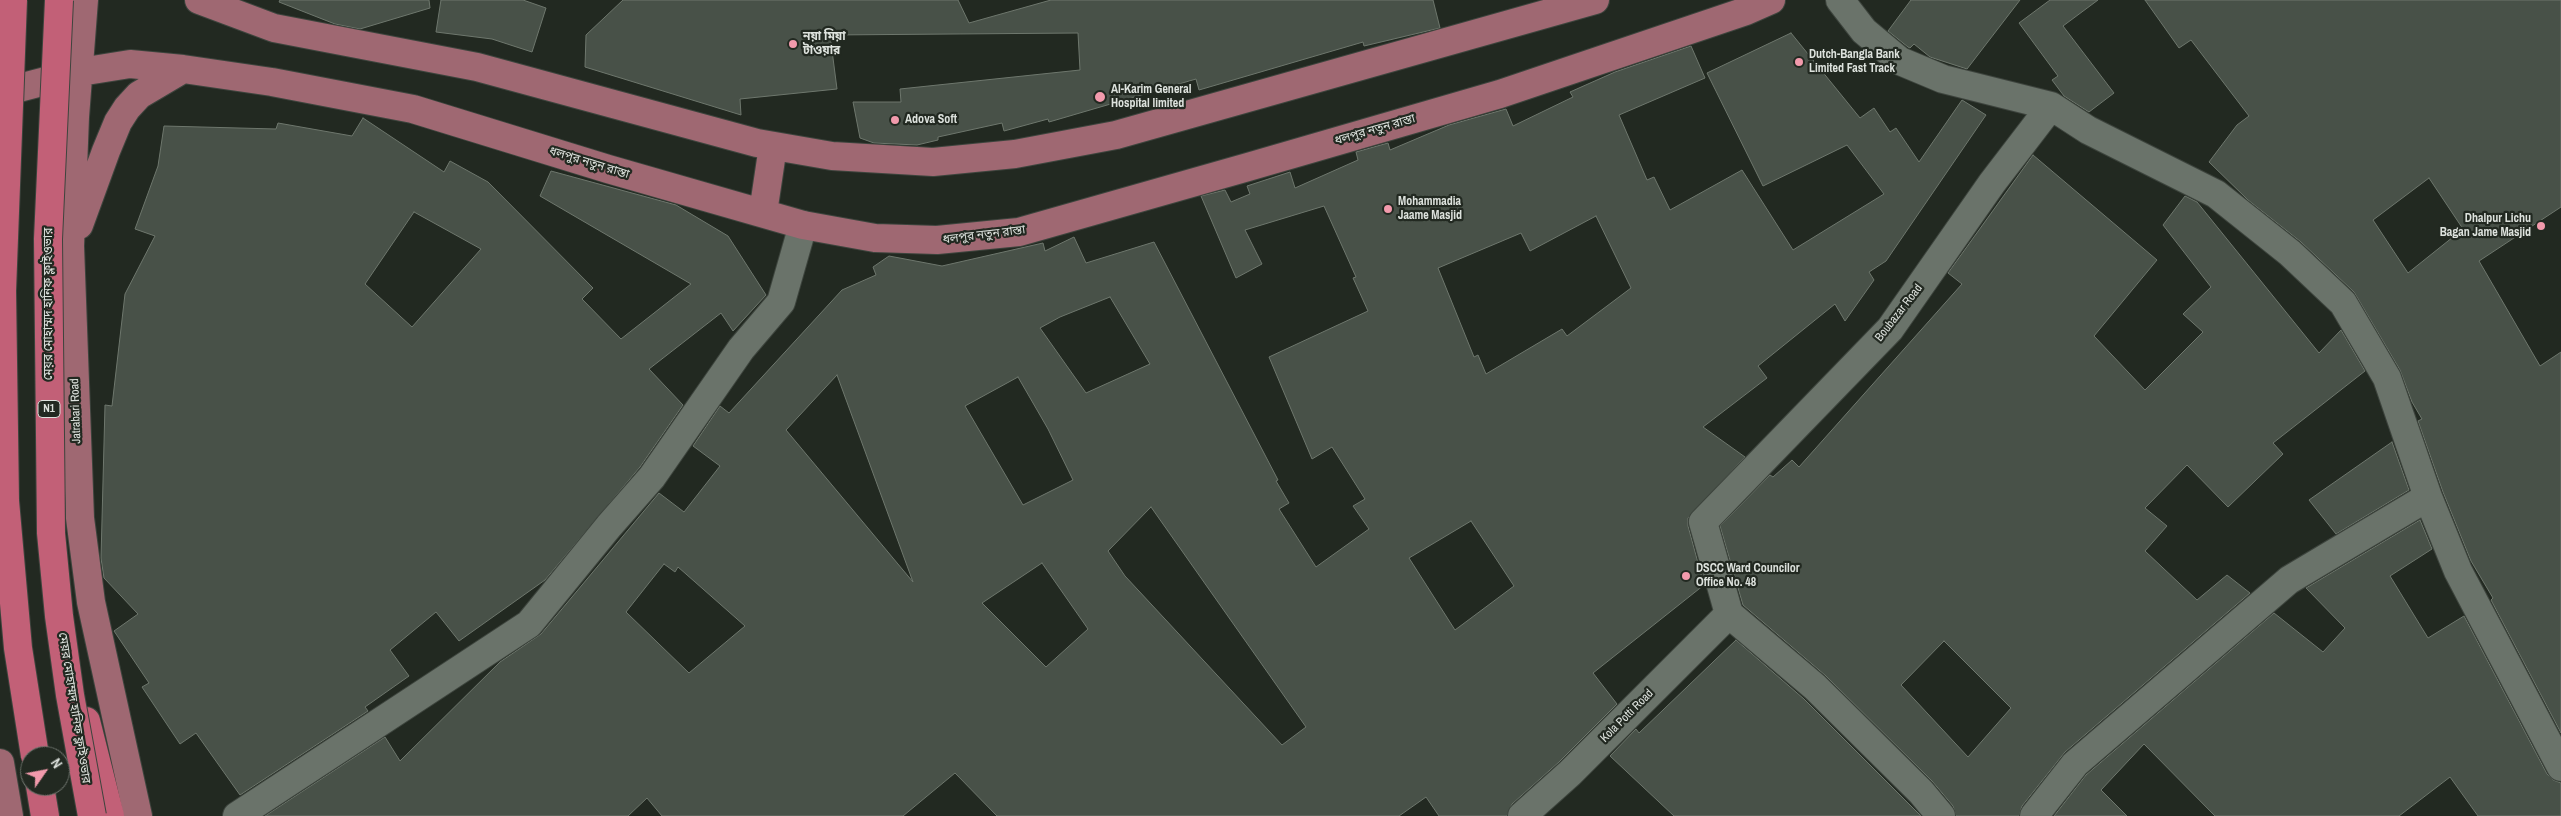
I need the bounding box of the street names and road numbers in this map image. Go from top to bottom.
street label: ধলপুর নতুন রাস্তা [1333,112,1417,148]
street label: ধলপুর নতুন রাস্তা [547,144,631,182]
street label: ধলপুর নতুন রাস্তা [942,223,1026,247]
street label: মেয়র মোহাম্মদ হানিফ ফ্লাইওভার [42,228,56,380]
street label: Boubazar Road [1872,282,1926,344]
street label: Jatrabari Road [68,378,84,444]
road number: N1 [38,400,60,418]
street label: মেয়র মোহাম্মদ হানিফ ফ্লাইওভার [55,631,93,785]
street label: Kola Potti Road [1598,687,1656,745]

